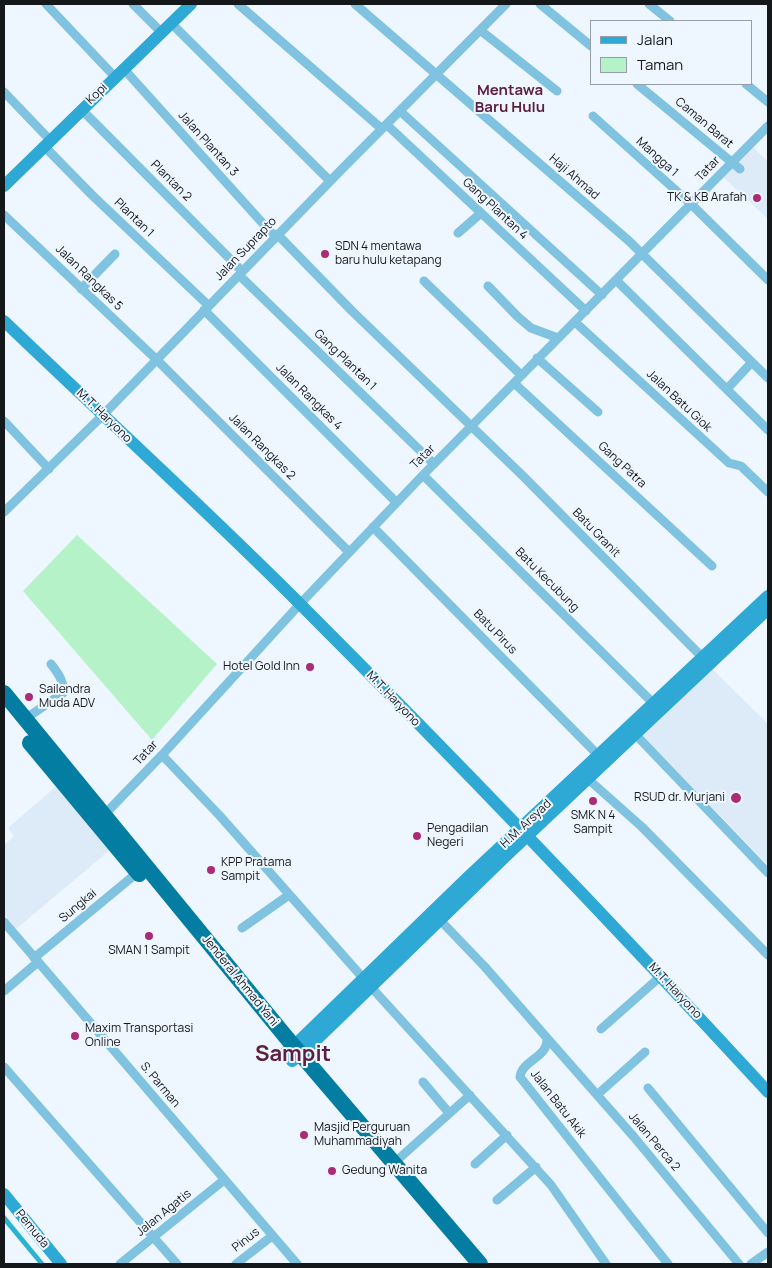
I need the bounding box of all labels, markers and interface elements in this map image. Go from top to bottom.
legend [590,20,752,85]
text: Jalan [637,29,673,50]
text: Taman [637,54,683,75]
street label: Kopi [83,81,111,107]
district label: Mentawa Baru Hulu [475,82,545,117]
street label: Caman Barat [672,95,736,151]
street label: Jalan Plantan 3 [175,108,241,180]
street label: Mangga 1 [633,134,681,180]
street label: Haji Ahmad [546,151,602,203]
street label: Tatar [693,154,723,184]
street label: Plantan 2 [148,158,194,204]
street label: Gang Plantan 4 [459,175,531,243]
place label: TK & KB Arafah [667,191,747,205]
marker: TK & KB Arafah [751,192,763,204]
street label: Plantan 1 [111,196,157,240]
street label: Jalan Suprapto [212,214,280,284]
place label: SDN 4 mentawa baru hulu ketapang [335,240,442,268]
street label: Jalan Rangkas 5 [52,242,126,314]
marker: SDN 4 mentawa baru hulu ketapang [319,248,331,260]
street label: Gang Plantan 1 [311,327,379,393]
street label: Jalan Rangkas 4 [273,361,345,433]
street label: Jalan Batu Giok [643,367,715,435]
street label: M.T. Haryono [73,386,135,446]
street label: Jalan Rangkas 2 [226,411,298,483]
street label: Gang Patra [595,439,649,491]
street label: Tatar [408,442,438,472]
street label: Batu Granit [569,506,623,560]
street label: Batu Kecubung [512,545,582,615]
street label: Batu Pirus [470,607,520,657]
place label: Hotel Gold Inn [223,660,300,674]
marker: Hotel Gold Inn [304,661,316,673]
street label: M.T. Haryono [363,668,423,730]
place label: Sailendra Muda ADV [39,683,95,711]
marker: Sailendra Muda ADV [23,691,35,703]
street label: Tatar [131,738,161,768]
place label: RSUD dr. Murjani [634,791,725,805]
marker: RSUD dr. Murjani [729,791,743,805]
marker: SMK N 4 Sampit [587,795,599,807]
street label: H.M. Arsyad [498,797,554,851]
place label: SMK N 4 Sampit [571,809,615,837]
place label: Pengadilan Negeri [427,822,488,850]
marker: Pengadilan Negeri [411,830,423,842]
place label: KPP Pratama Sampit [221,856,291,884]
marker: KPP Pratama Sampit [205,864,217,876]
street label: Sungkai [56,886,100,926]
marker: SMAN 1 Sampit [143,930,155,942]
street label: Jenderal Ahmad Yani [199,933,281,1029]
place label: SMAN 1 Sampit [108,944,190,958]
street label: M.T. Haryono [646,960,704,1022]
place label: Maxim Transportasi Online [85,1022,193,1050]
marker: Maxim Transportasi Online [69,1030,81,1042]
district label: Sampit [255,1042,331,1068]
street label: S. Parman [137,1060,183,1110]
street label: Jalan Batu Akik [527,1067,589,1141]
street label: Jalan Perca 2 [625,1110,683,1174]
place label: Masjid Perguruan Muhammadiyah [314,1121,410,1149]
marker: Masjid Perguruan Muhammadiyah [298,1129,310,1141]
place label: Gedung Wanita [342,1164,427,1178]
marker: Gedung Wanita [326,1165,338,1177]
street label: Jalan Agatis [134,1186,194,1240]
street label: Pemuda [12,1207,52,1251]
street label: Pinus [230,1225,262,1255]

